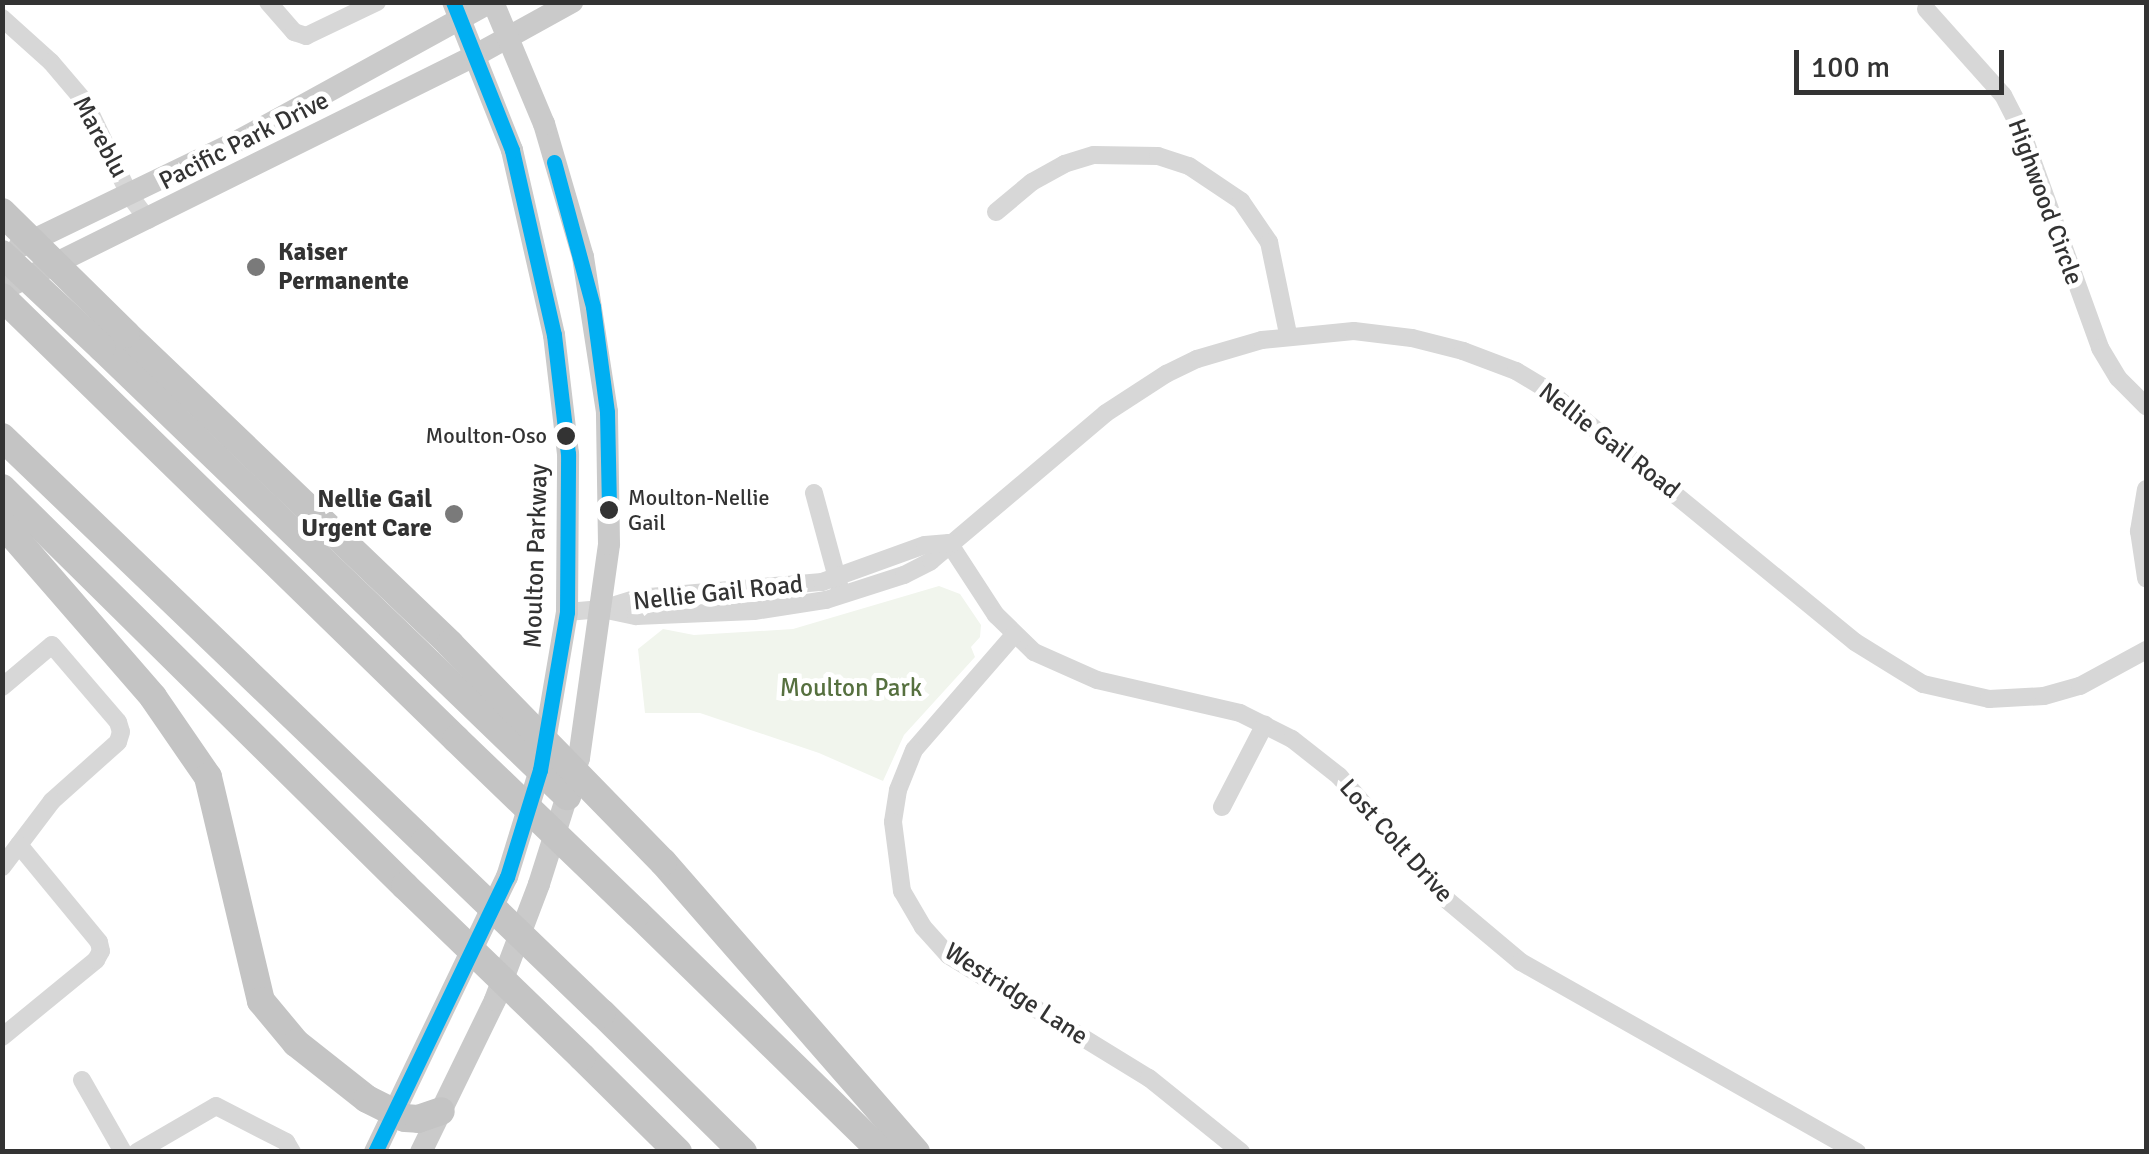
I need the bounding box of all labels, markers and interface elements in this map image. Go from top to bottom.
scale bar [1799,30,2009,92]
text: 100 m [1811,49,1890,86]
street label: Pacific Park Drive [154,85,334,197]
street label: Mareblu [66,91,134,183]
street label: Highwood Circle [2001,115,2089,289]
place label: Kaiser Permanente [278,238,409,297]
marker: Kaiser Permanente [243,254,269,280]
street label: Nellie Gail Road [1533,377,1685,505]
place label: Moulton-Oso [425,423,547,449]
marker: Moulton-Oso [556,426,576,446]
street label: Moulton Parkway [518,463,554,649]
place label: Moulton-Nellie Gail [628,484,769,536]
place label: Nellie Gail Urgent Care [301,485,432,544]
marker: Moulton-Nellie Gail [599,500,619,520]
marker: Nellie Gail Urgent Care [441,501,467,527]
street label: Nellie Gail Road [632,569,804,617]
park label: Moulton Park [780,673,922,703]
street label: Lost Colt Drive [1333,773,1459,909]
street label: Westridge Lane [939,936,1093,1052]

